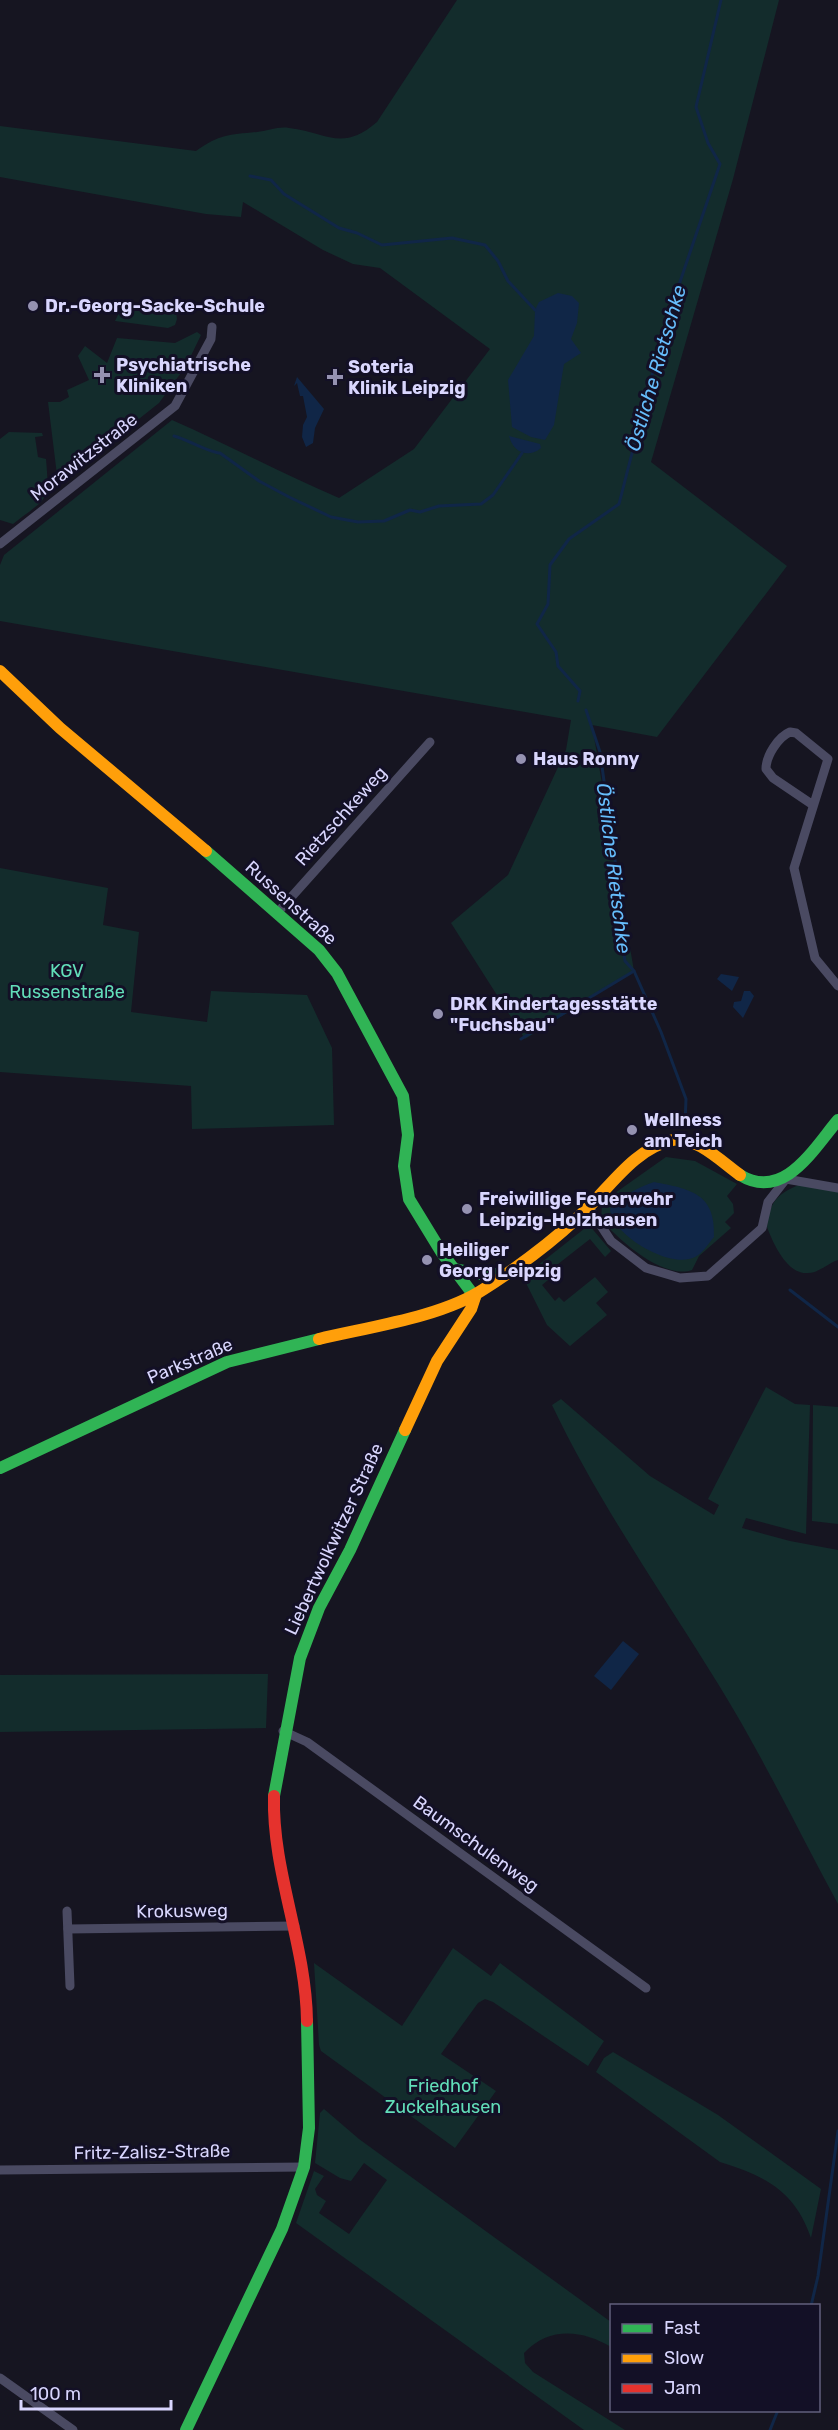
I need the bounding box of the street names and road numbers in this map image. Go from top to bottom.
street label: Morawitzstraße [26,408,142,506]
street label: Rietzschkeweg [291,762,391,870]
street label: Russenstraße [241,856,341,950]
street label: Parkstraße [144,1333,236,1389]
street label: Liebertwolkwitzer Straße [280,1440,388,1638]
street label: Baumschulenweg [409,1791,543,1897]
street label: Krokusweg [136,1899,228,1923]
street label: Fritz-Zalisz-Straße [74,2140,230,2164]

